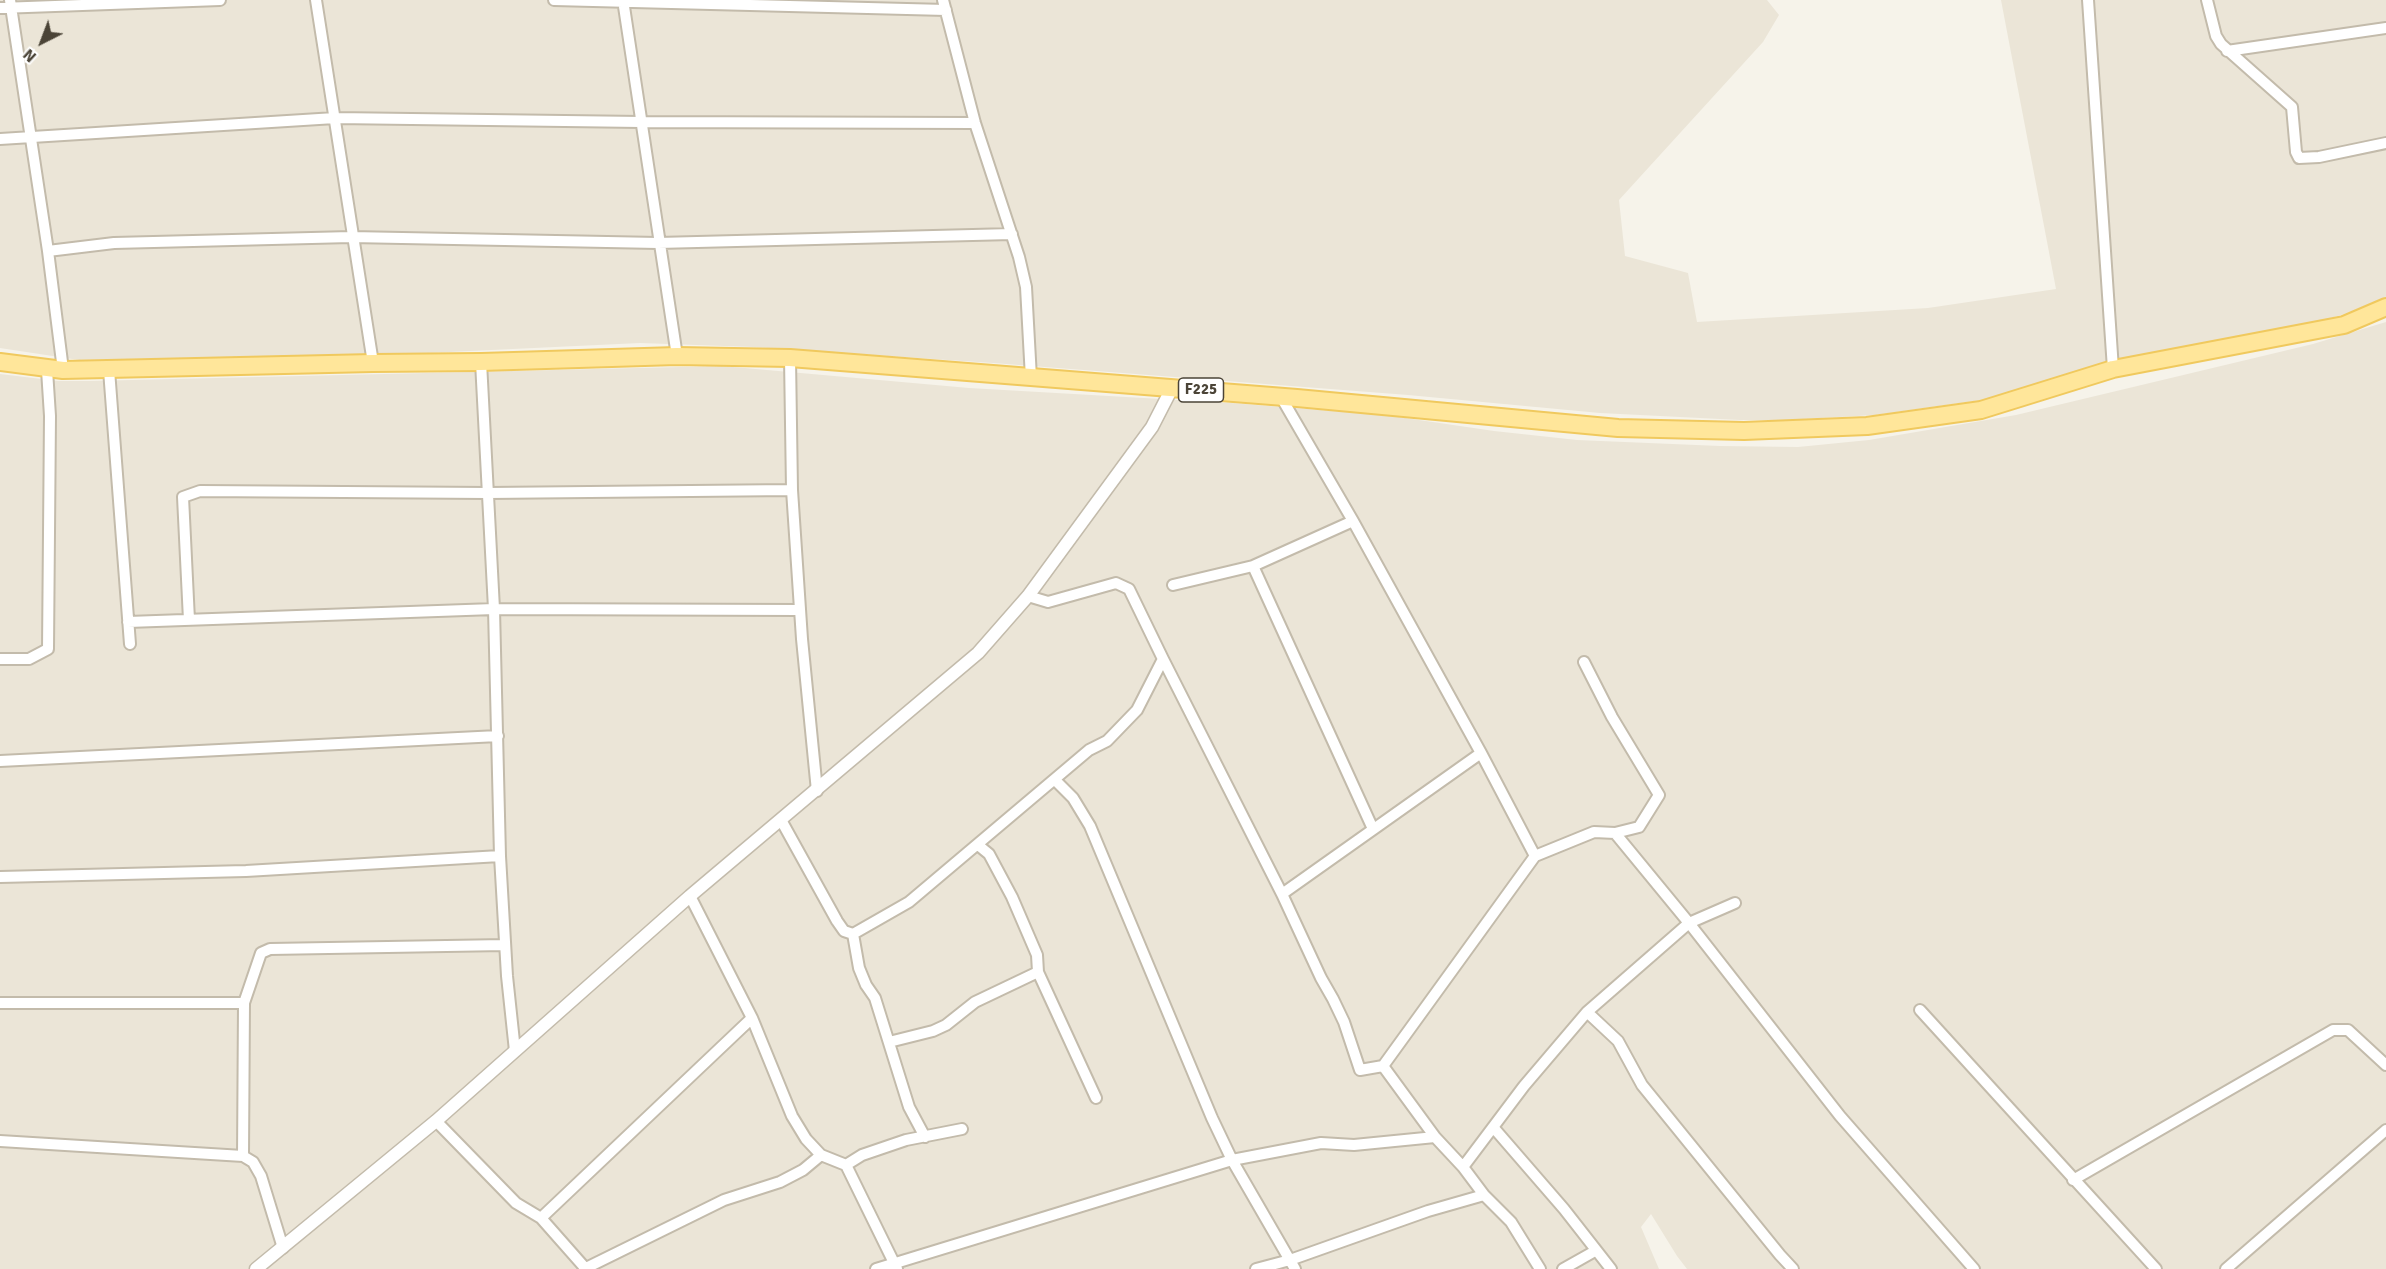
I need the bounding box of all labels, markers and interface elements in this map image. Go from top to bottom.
north arrow [12,12,72,72]
text: N [19,44,41,67]
road number: F225 [1178,378,1224,402]

